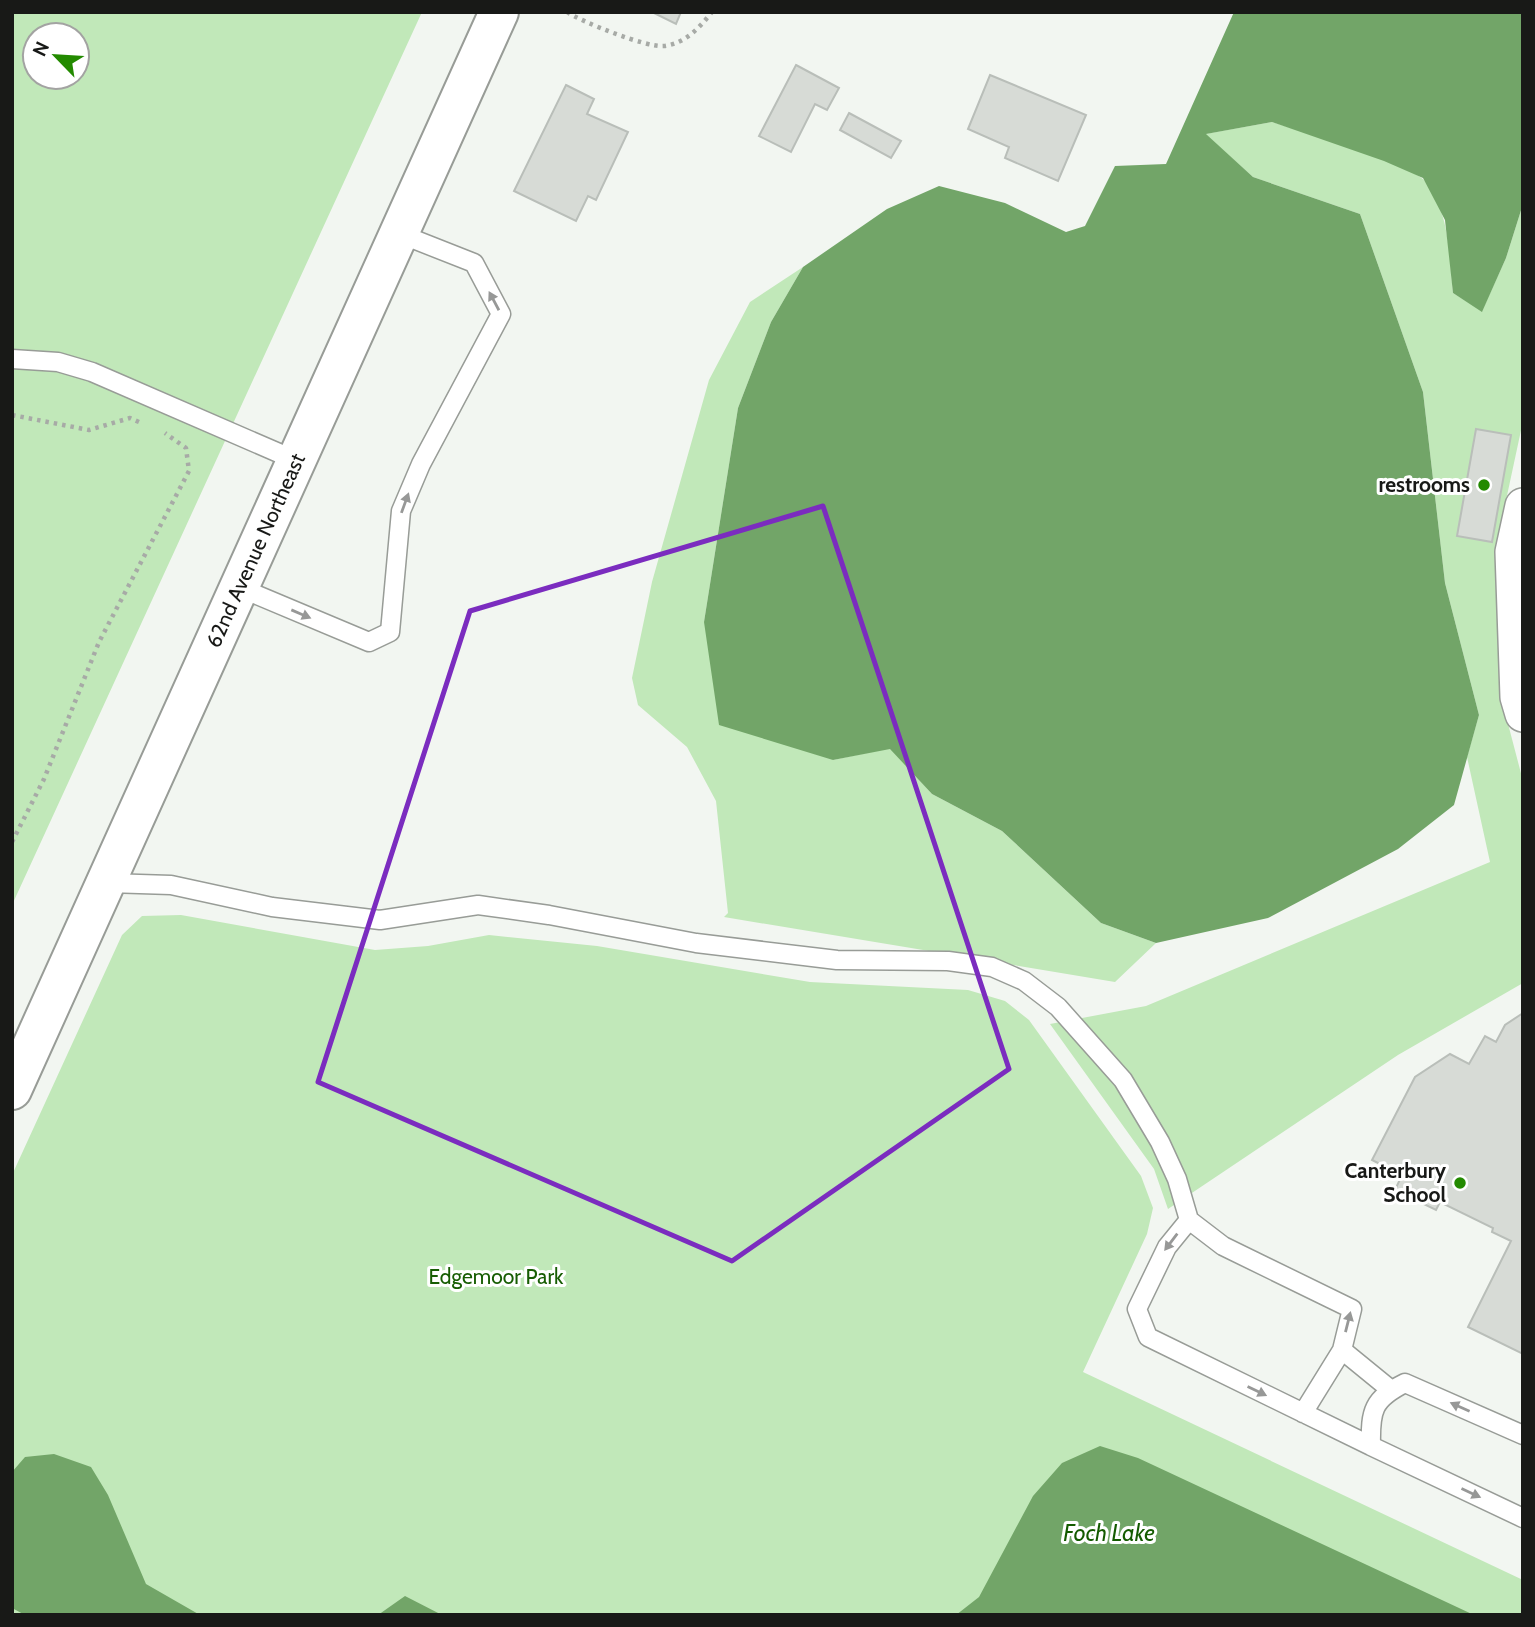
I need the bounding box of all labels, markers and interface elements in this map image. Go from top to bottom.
north arrow [21,21,91,91]
text: N [28,38,54,60]
one-way arrow [488,290,500,310]
street label: 62nd Avenue Northeast [201,449,310,651]
place label: restrooms [1379,472,1470,497]
marker: restrooms [1476,477,1492,493]
one-way arrow [400,493,411,514]
one-way arrow [291,608,312,619]
place label: Canterbury School [1345,1158,1447,1207]
marker: Canterbury School [1452,1175,1468,1191]
one-way arrow [1165,1233,1179,1251]
park label: Edgemoor Park [429,1264,564,1289]
one-way arrow [1343,1310,1354,1332]
one-way arrow [1247,1385,1267,1396]
one-way arrow [1450,1401,1471,1412]
one-way arrow [1461,1488,1482,1499]
water label: Foch Lake [1063,1519,1155,1547]

